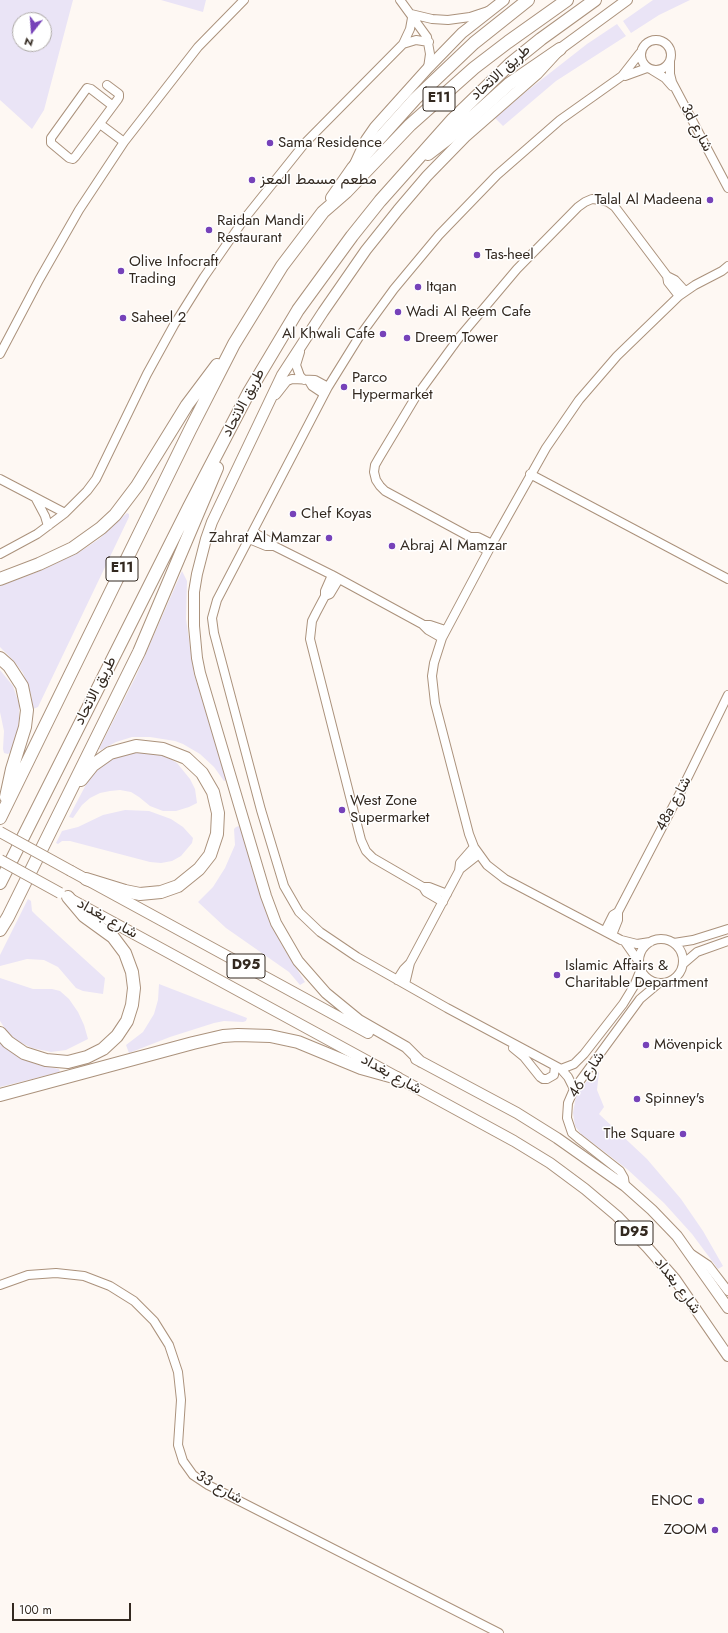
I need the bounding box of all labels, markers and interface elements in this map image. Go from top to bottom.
north arrow [12,12,52,52]
text: N [22,34,35,51]
street label: طريق الاتحاد [467,41,535,105]
road number: E11 [423,87,455,111]
street label: 3d شارع [676,101,716,155]
place label: Sama Residence [278,134,382,152]
marker: Sama Residence [265,138,275,148]
place label: مطعم مسمط المعز [260,171,377,189]
marker: مطعم مسمط المعز [247,175,257,185]
place label: Talal Al Madeena [594,191,702,209]
marker: Talal Al Madeena [705,195,715,205]
place label: Raidan Mandi Restaurant [217,212,304,247]
marker: Raidan Mandi Restaurant [204,225,214,235]
place label: Tas-heel [485,246,534,264]
marker: Tas-heel [472,250,482,260]
place label: Olive Infocraft Trading [129,253,218,288]
marker: Olive Infocraft Trading [116,266,126,276]
place label: Itqan [426,278,457,296]
marker: Itqan [413,282,423,292]
place label: Wadi Al Reem Cafe [406,303,531,321]
marker: Wadi Al Reem Cafe [393,307,403,317]
place label: Saheel 2 [131,309,186,327]
marker: Saheel 2 [118,313,128,323]
place label: Al Khwali Cafe [282,325,375,343]
marker: Al Khwali Cafe [378,329,388,339]
place label: Dreem Tower [415,329,498,347]
marker: Dreem Tower [402,333,412,343]
street label: طريق الاتحاد [219,366,269,440]
place label: Parco Hypermarket [352,369,433,404]
marker: Parco Hypermarket [339,382,349,392]
place label: Chef Koyas [301,505,372,523]
marker: Chef Koyas [288,509,298,519]
place label: Zahrat Al Mamzar [209,529,321,547]
marker: Zahrat Al Mamzar [324,533,334,543]
place label: Abraj Al Mamzar [400,537,507,555]
marker: Abraj Al Mamzar [387,541,397,551]
road number: E11 [106,557,138,581]
street label: طريق الاتحاد [71,654,121,728]
street label: 48a شارع [652,774,696,834]
place label: West Zone Supermarket [350,792,429,827]
marker: West Zone Supermarket [337,805,347,815]
street label: شارع بغداد [74,895,140,943]
road number: D95 [227,954,265,978]
place label: Islamic Affairs & Charitable Department [565,957,708,992]
marker: Islamic Affairs & Charitable Department [552,970,562,980]
place label: Mövenpick [654,1036,722,1054]
marker: Mövenpick [641,1040,651,1050]
street label: شارع 46 [565,1048,609,1102]
street label: شارع بغداد [358,1051,424,1099]
place label: Spinney's [645,1090,704,1108]
marker: Spinney's [632,1094,642,1104]
place label: The Square [603,1125,675,1143]
marker: The Square [678,1129,688,1139]
road number: D95 [615,1221,653,1245]
street label: شارع بغداد [650,1254,704,1318]
street label: شارع 33 [192,1467,246,1509]
place label: ENOC [651,1492,693,1510]
marker: ENOC [696,1496,706,1506]
place label: ZOOM [664,1521,707,1539]
marker: ZOOM [710,1525,720,1535]
scale bar [14,1595,133,1621]
text: 100 m [19,1601,52,1619]

